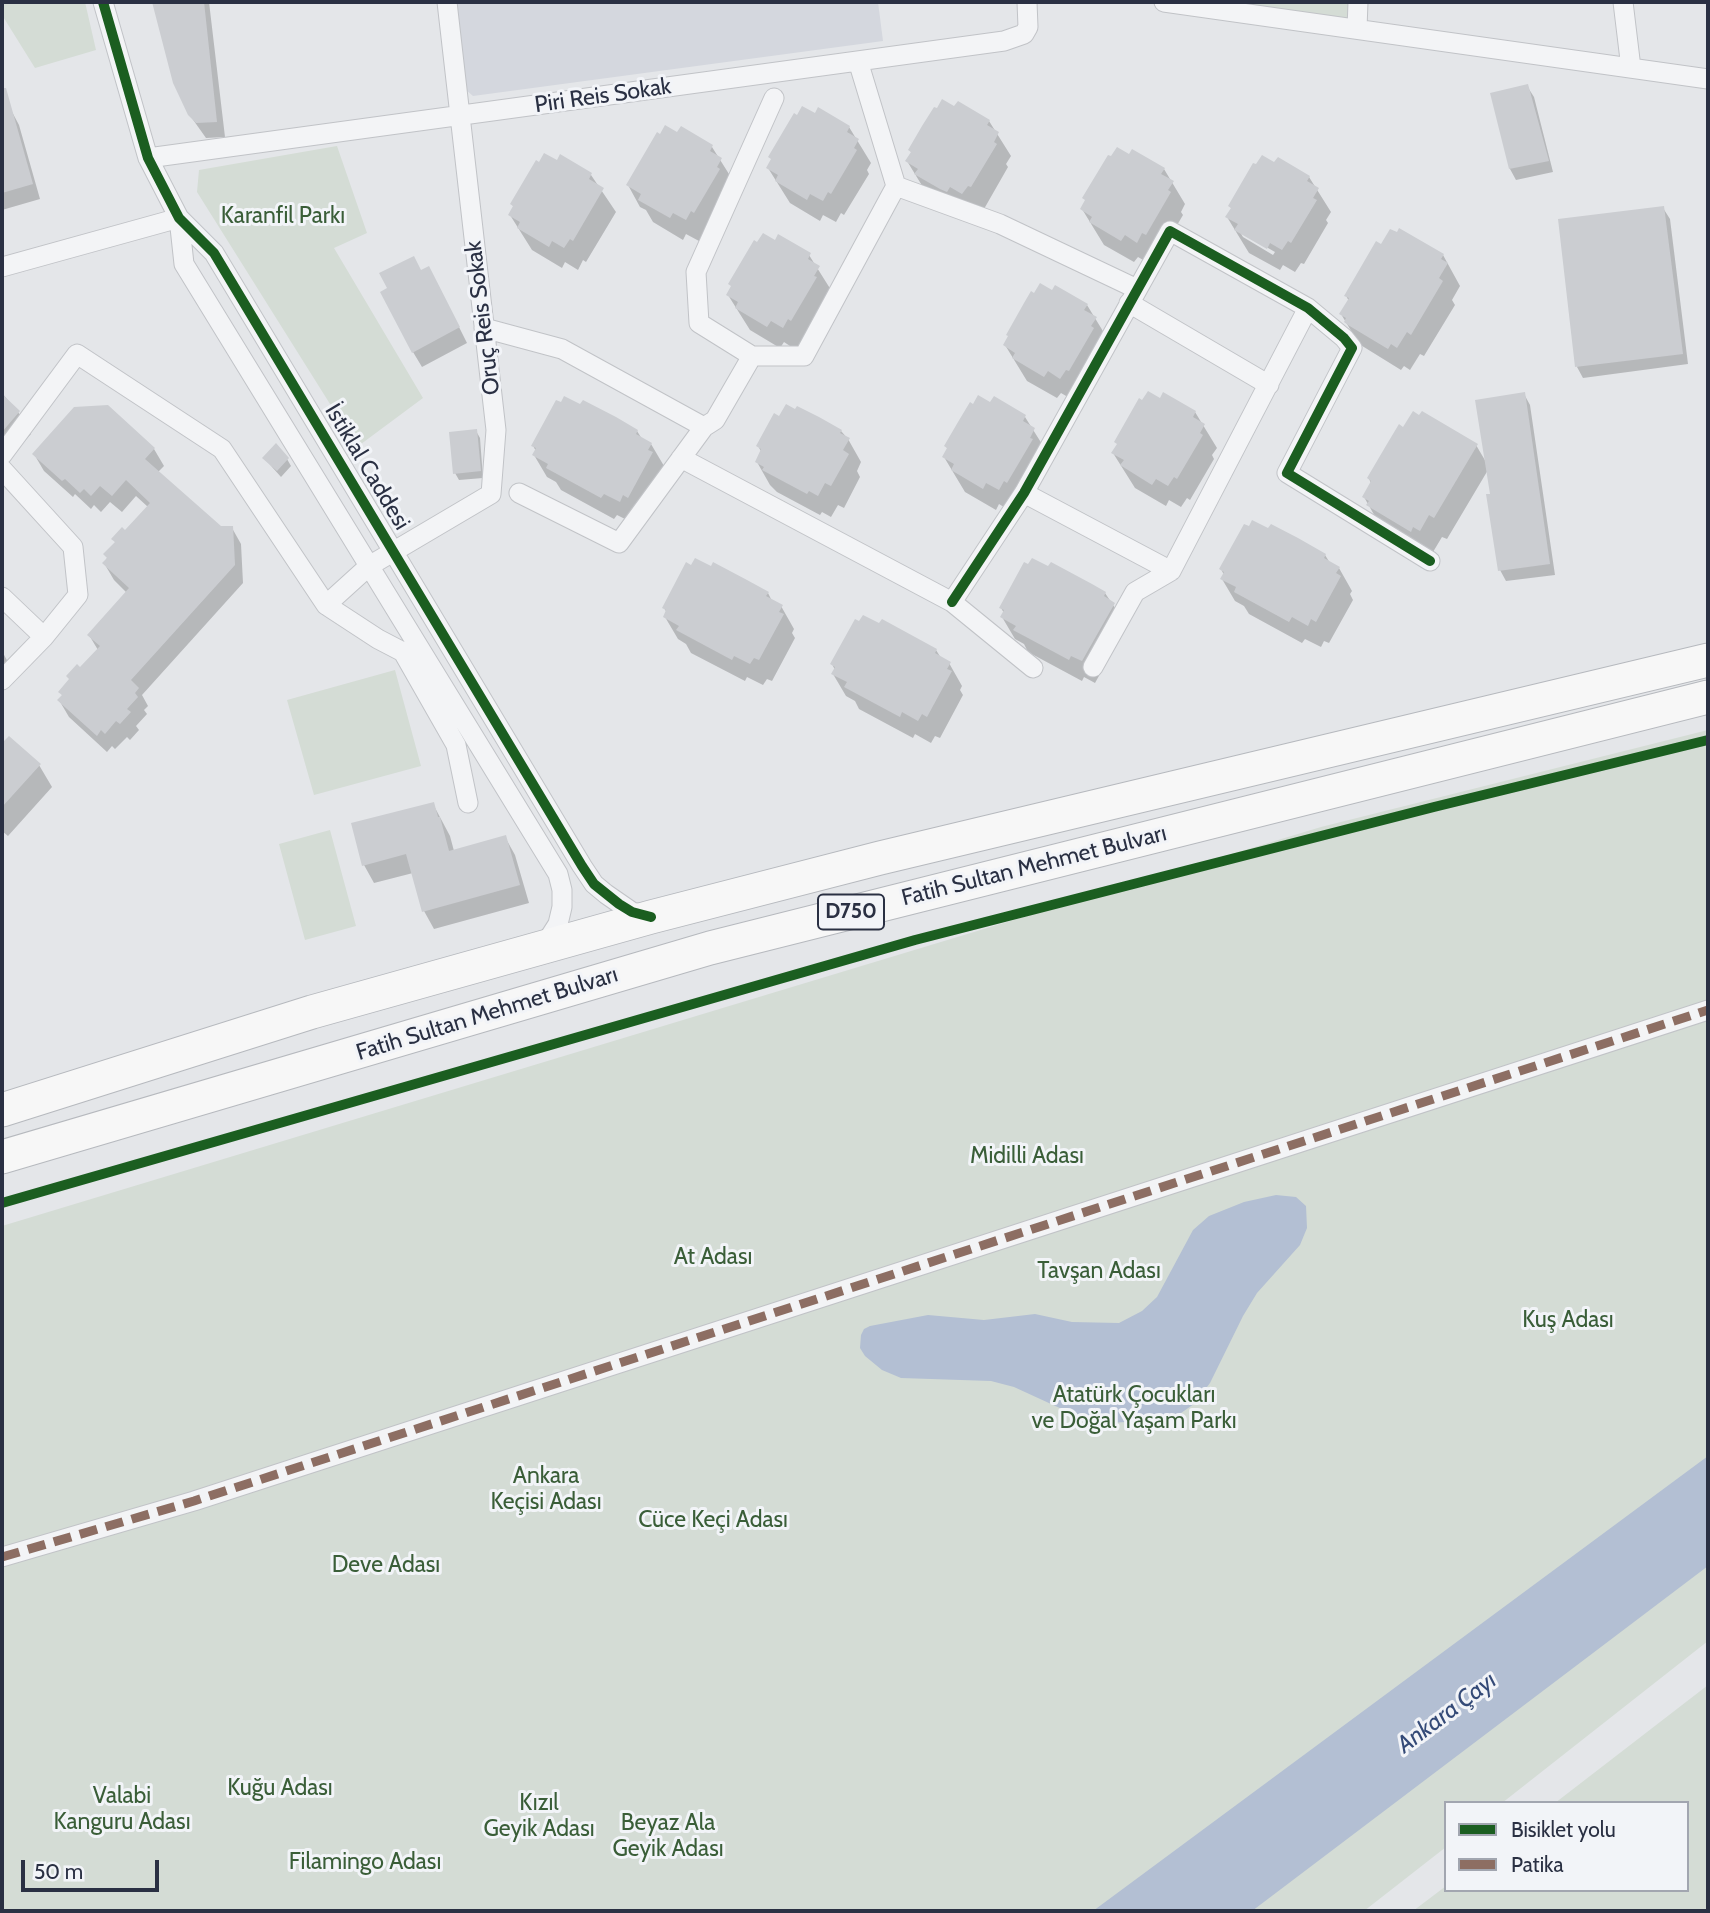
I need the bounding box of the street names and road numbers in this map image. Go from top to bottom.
street label: Piri Reis Sokak [533,73,673,119]
street label: Oruç Reis Sokak [460,239,506,397]
street label: İstiklal Caddesi [319,399,415,535]
street label: Fatih Sultan Mehmet Bulvarı [899,820,1169,912]
road number: D750 [818,894,884,930]
street label: Fatih Sultan Mehmet Bulvarı [353,961,621,1067]

